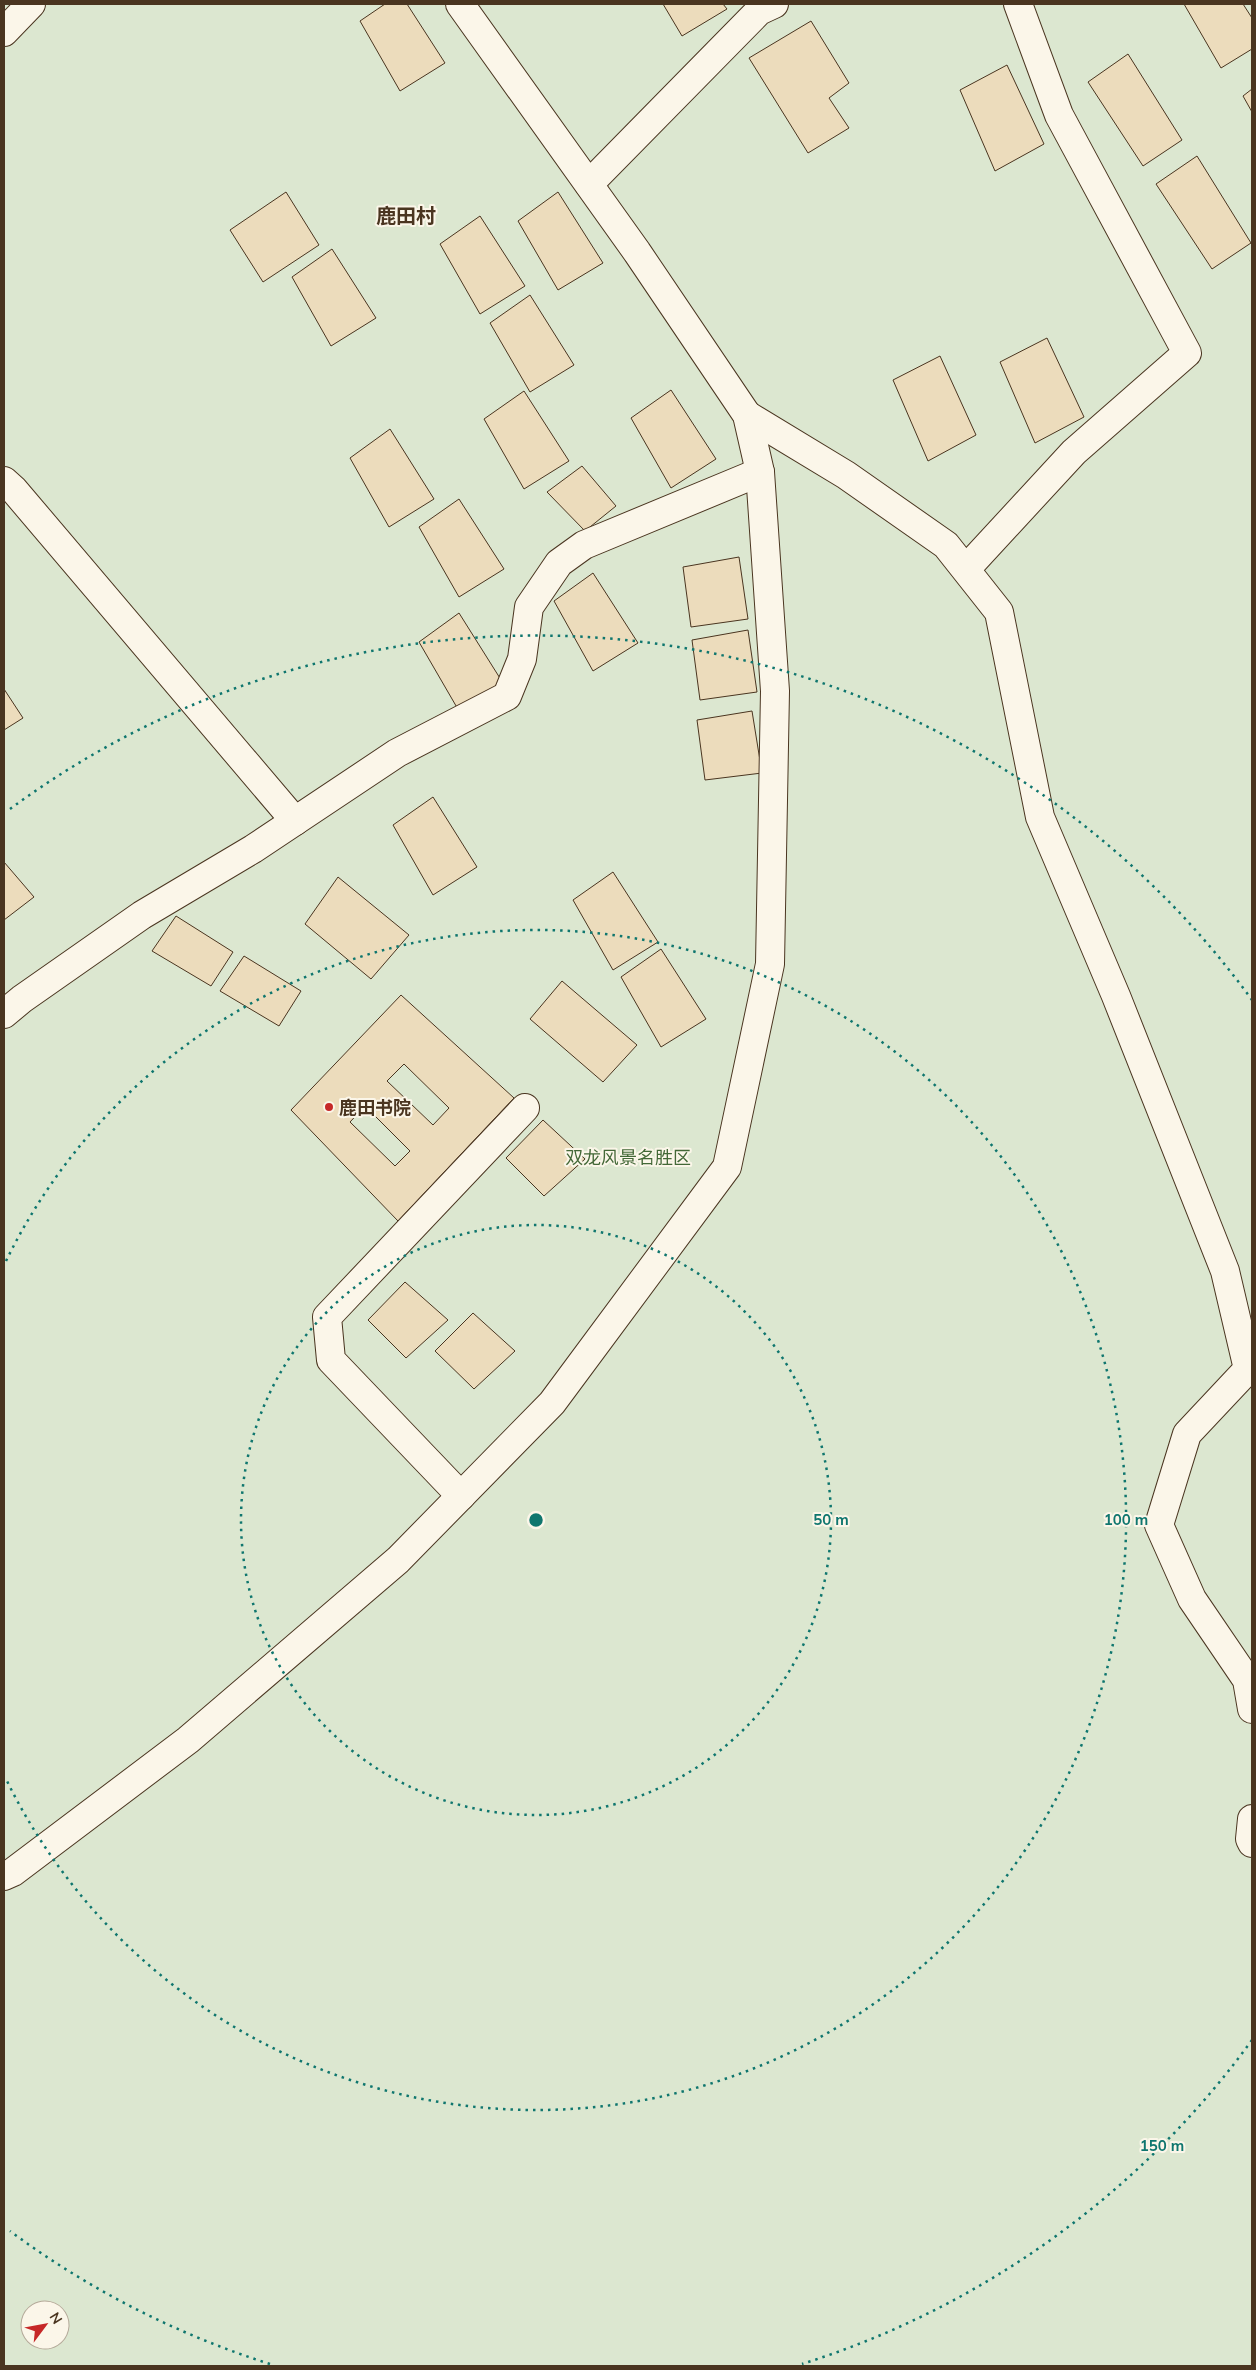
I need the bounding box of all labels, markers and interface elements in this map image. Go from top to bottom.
district label: 鹿田村 [376,203,436,228]
place label: 鹿田书院 [339,1096,411,1119]
marker: 鹿田书院 [323,1101,335,1113]
park label: 双龙风景名胜区 [565,1146,691,1169]
text: 50 m [813,1510,849,1529]
text: 100 m [1104,1510,1148,1529]
centre of rings [527,1511,545,1529]
text: 150 m [1140,2136,1184,2155]
north arrow [20,2300,70,2350]
text: N [46,2309,66,2327]

